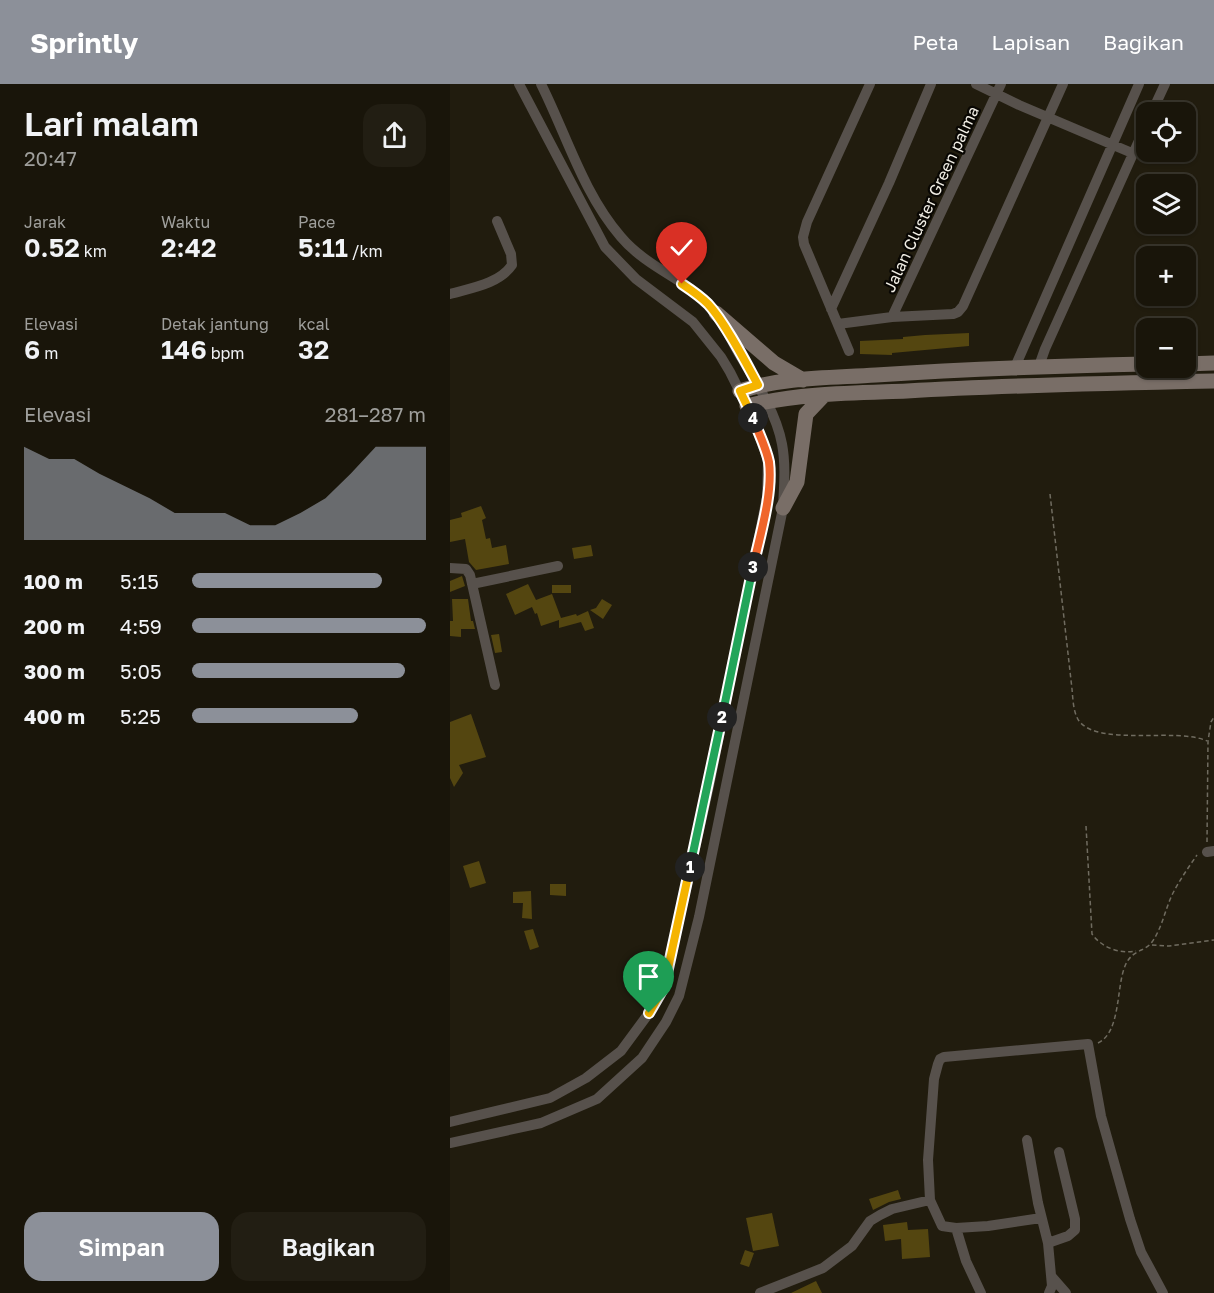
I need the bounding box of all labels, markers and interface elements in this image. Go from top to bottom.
text: Sprintly [30,26,138,59]
text: Peta [913,29,959,55]
text: Lapisan [992,29,1070,55]
text: Bagikan [1103,29,1184,55]
map controls [1136,102,1196,378]
button: locate [1136,102,1196,162]
street label: Jalan Cluster Green palma [879,103,983,295]
text: Lari malam [24,104,199,143]
button: share [363,104,426,167]
text: 20:47 [24,146,77,170]
button: layers [1136,174,1196,234]
text: Jarak [24,212,66,232]
text: Waktu [161,212,210,232]
text: Pace [298,212,335,232]
pin [656,222,707,284]
icon: check [665,231,698,264]
text: 0.52 [24,232,80,263]
text: 2:42 [161,232,217,263]
text: 5:11 [298,232,348,263]
text: km [80,241,107,261]
text: /km [348,241,383,261]
button: + [1136,246,1196,306]
text: Elevasi [24,314,78,334]
text: Detak jantung [161,314,269,334]
text: kcal [298,314,330,334]
button: − [1136,318,1196,378]
text: 6 [24,334,40,365]
text: 146 [161,334,207,365]
text: 32 [298,334,329,365]
text: m [40,343,58,363]
text: bpm [207,343,245,363]
text: Elevasi [24,402,91,426]
text: 281–287 m [325,402,426,426]
pin: 4 [738,403,768,433]
text: 4 [748,408,758,428]
pin: 3 [738,552,768,582]
text: 3 [748,557,758,577]
text: 100 m [24,569,83,593]
text: 5:15 [120,569,159,593]
text: 200 m [24,614,85,638]
text: 4:59 [120,614,162,638]
text: 300 m [24,659,85,683]
text: 5:05 [120,659,162,683]
pin: 2 [707,702,737,732]
text: 400 m [24,704,85,728]
text: 5:25 [120,704,161,728]
text: 2 [717,707,727,727]
pin: 1 [675,852,705,882]
text: 1 [686,857,694,877]
pin [623,951,674,1013]
icon: arrive [632,960,665,993]
button: Simpan [24,1212,219,1281]
button: Bagikan [231,1212,426,1281]

